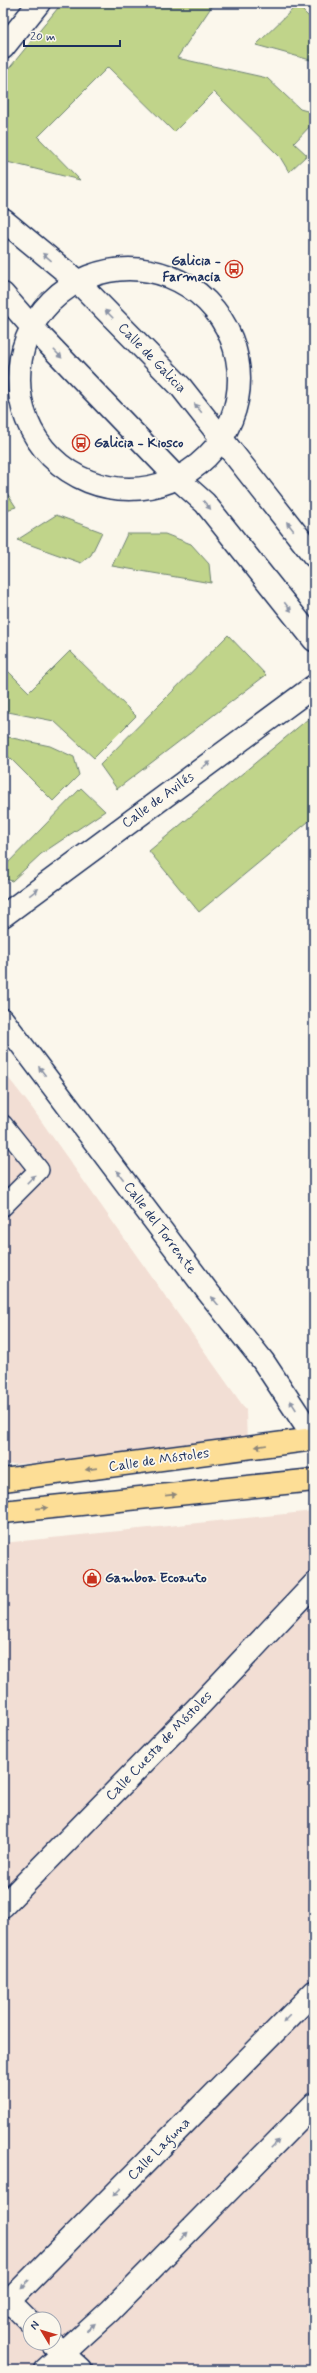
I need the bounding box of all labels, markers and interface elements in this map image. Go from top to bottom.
scale bar [24,22,120,48]
text: 20 m [30,29,56,45]
one-way arrow [42,252,53,261]
place label: Galicia - Farmacia [162,252,222,286]
bus stop icon: Galicia - Farmacia [224,259,244,279]
one-way arrow [104,309,114,319]
street label: Calle de Galicia [114,319,190,397]
one-way arrow [53,350,62,359]
one-way arrow [194,403,203,414]
bus stop icon: Galicia - Kiosco [71,433,91,453]
place label: Galicia - Kiosco [94,434,184,452]
one-way arrow [202,500,211,511]
one-way arrow [285,520,294,531]
one-way arrow [283,602,292,613]
one-way arrow [201,761,211,769]
street label: Calle de Avilés [118,768,198,832]
one-way arrow [29,888,40,896]
one-way arrow [37,1066,46,1077]
one-way arrow [116,1170,124,1181]
one-way arrow [26,1174,35,1184]
street label: Calle del Torrente [119,1178,201,1278]
one-way arrow [211,1296,220,1307]
one-way arrow [289,1400,296,1411]
one-way arrow [255,1443,268,1449]
street label: Calle de Móstoles [108,1444,210,1476]
one-way arrow [85,1466,97,1472]
one-way arrow [165,1491,177,1498]
one-way arrow [36,1505,48,1511]
shop icon: Gamboa Ecoauto [82,1568,102,1588]
place label: Gamboa Ecoauto [105,1569,207,1587]
street label: Calle Cuesta de Móstoles [102,1687,216,1805]
one-way arrow [282,2014,292,2024]
street label: Calle Laguna [124,2114,196,2186]
one-way arrow [270,2139,280,2149]
one-way arrow [112,2187,122,2197]
one-way arrow [179,2231,189,2241]
one-way arrow [21,2279,30,2289]
north arrow [22,2311,62,2351]
text: N [27,2318,43,2333]
one-way arrow [86,2323,96,2332]

